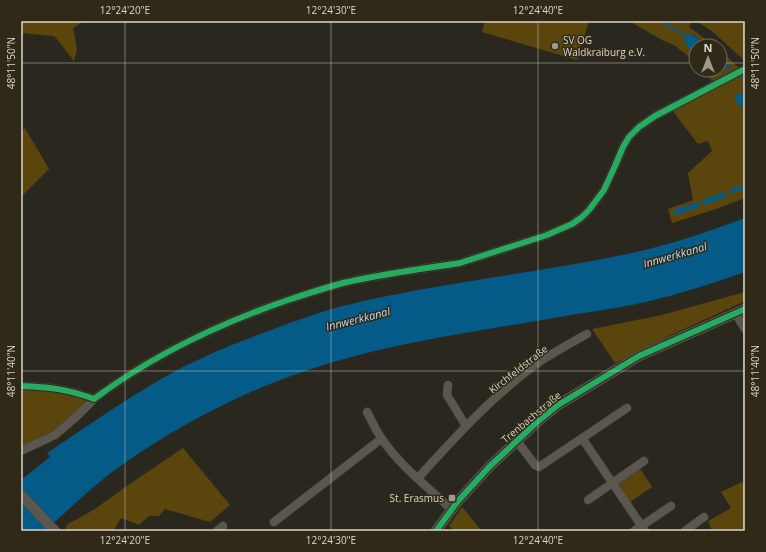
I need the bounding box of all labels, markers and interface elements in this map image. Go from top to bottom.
text: 12°24'20"E [100,3,150,17]
text: 12°24'30"E [306,3,356,17]
text: 12°24'40"E [513,3,563,17]
place label: SV OG Waldkraiburg e.V. [563,33,645,59]
text: 48°11'50"N [4,37,18,89]
text: 48°11'50"N [748,37,762,89]
north arrow [688,38,728,78]
text: N [704,40,712,55]
marker: SV OG Waldkraiburg e.V. [550,41,560,51]
water label: Innwerkkanal [641,238,709,271]
water label: Innwerkkanal [324,303,392,334]
street label: Kirchfeldstraße [486,341,551,396]
text: 48°11'40"N [4,345,18,397]
text: 48°11'40"N [748,345,762,397]
street label: Trenbachstraße [498,388,564,446]
place label: St. Erasmus [390,491,444,505]
marker: St. Erasmus [447,493,457,503]
text: 12°24'20"E [100,533,150,547]
text: 12°24'30"E [306,533,356,547]
text: 12°24'40"E [513,533,563,547]

